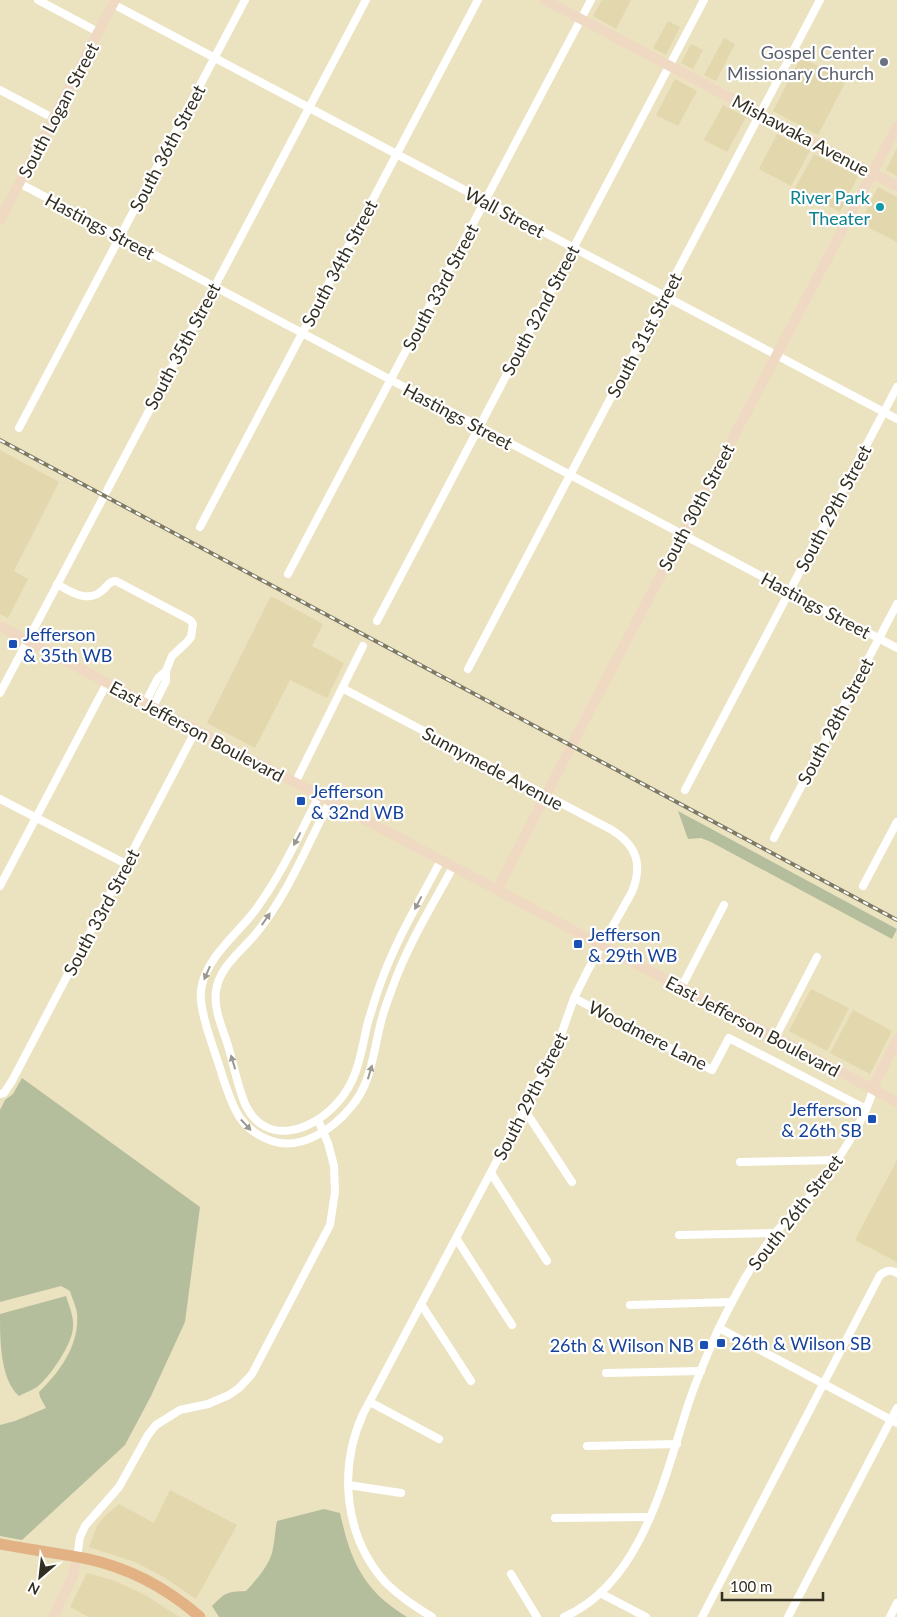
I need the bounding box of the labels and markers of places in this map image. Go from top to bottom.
place label: Gospel Center Missionary Church [727,41,874,84]
marker: Gospel Center Missionary Church [878,56,890,68]
place label: River Park Theater [790,186,871,229]
marker: River Park Theater [874,201,886,213]
place label: Jefferson & 35th WB [23,623,112,666]
marker: Jefferson & 35th WB [7,638,19,650]
place label: Jefferson & 32nd WB [311,780,404,823]
marker: Jefferson & 32nd WB [295,795,307,807]
place label: Jefferson & 29th WB [588,923,677,966]
marker: Jefferson & 29th WB [572,938,584,950]
place label: Jefferson & 26th SB [781,1098,862,1141]
marker: Jefferson & 26th SB [866,1113,878,1125]
place label: 26th & Wilson SB [731,1332,871,1354]
place label: 26th & Wilson NB [550,1334,694,1356]
marker: 26th & Wilson SB [715,1337,727,1349]
marker: 26th & Wilson NB [698,1339,710,1351]

